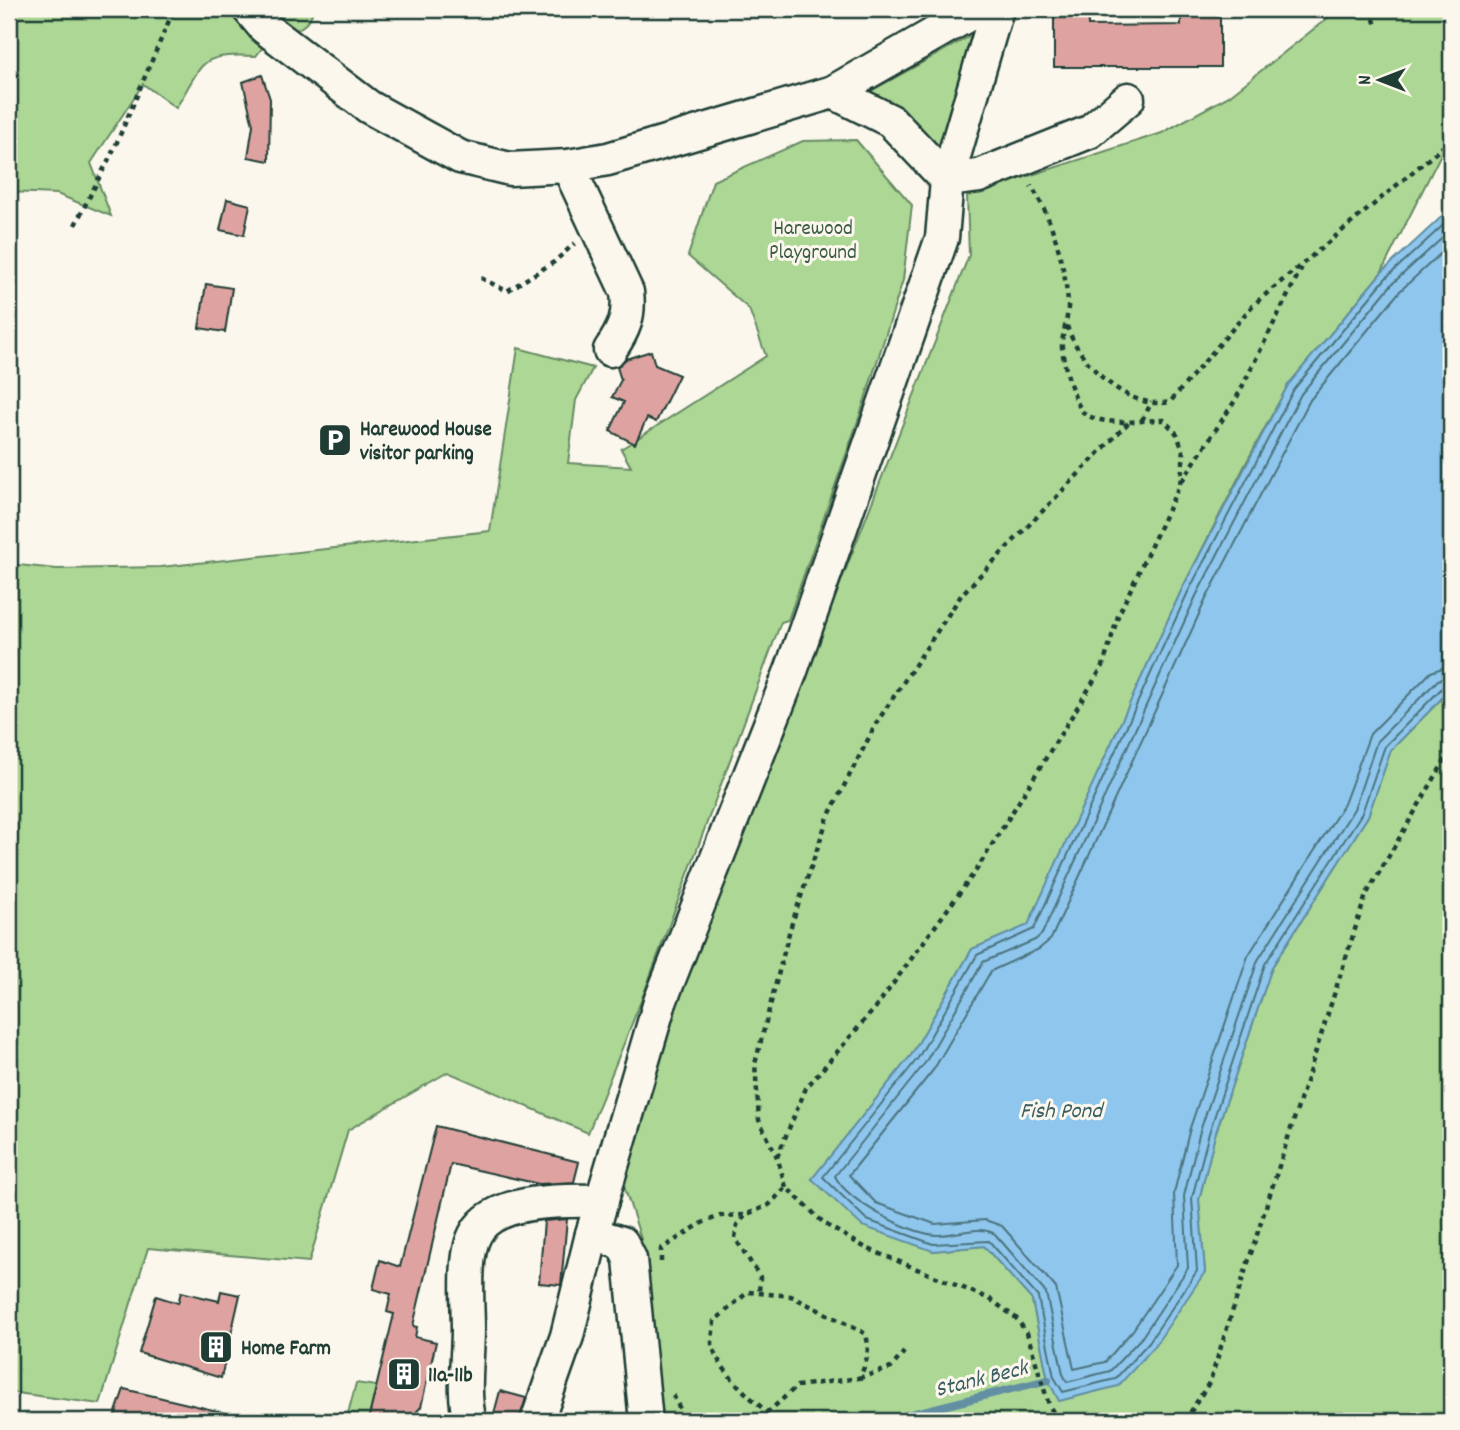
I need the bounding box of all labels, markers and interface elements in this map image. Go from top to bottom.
north arrow [1344,46,1414,116]
text: N [1353,75,1380,85]
park label: Harewood Playground [769,215,857,269]
place label: Harewood House visitor parking [360,416,492,470]
parking icon: Harewood House visitor parking [316,421,354,459]
water label: Fish Pond [1020,1096,1105,1129]
building icon: Home Farm [197,1328,235,1366]
place label: Home Farm [241,1335,331,1365]
water label: Stank Beck [932,1352,1034,1408]
building icon: 11a-11b [385,1355,423,1393]
place label: 11a-11b [428,1362,473,1392]

